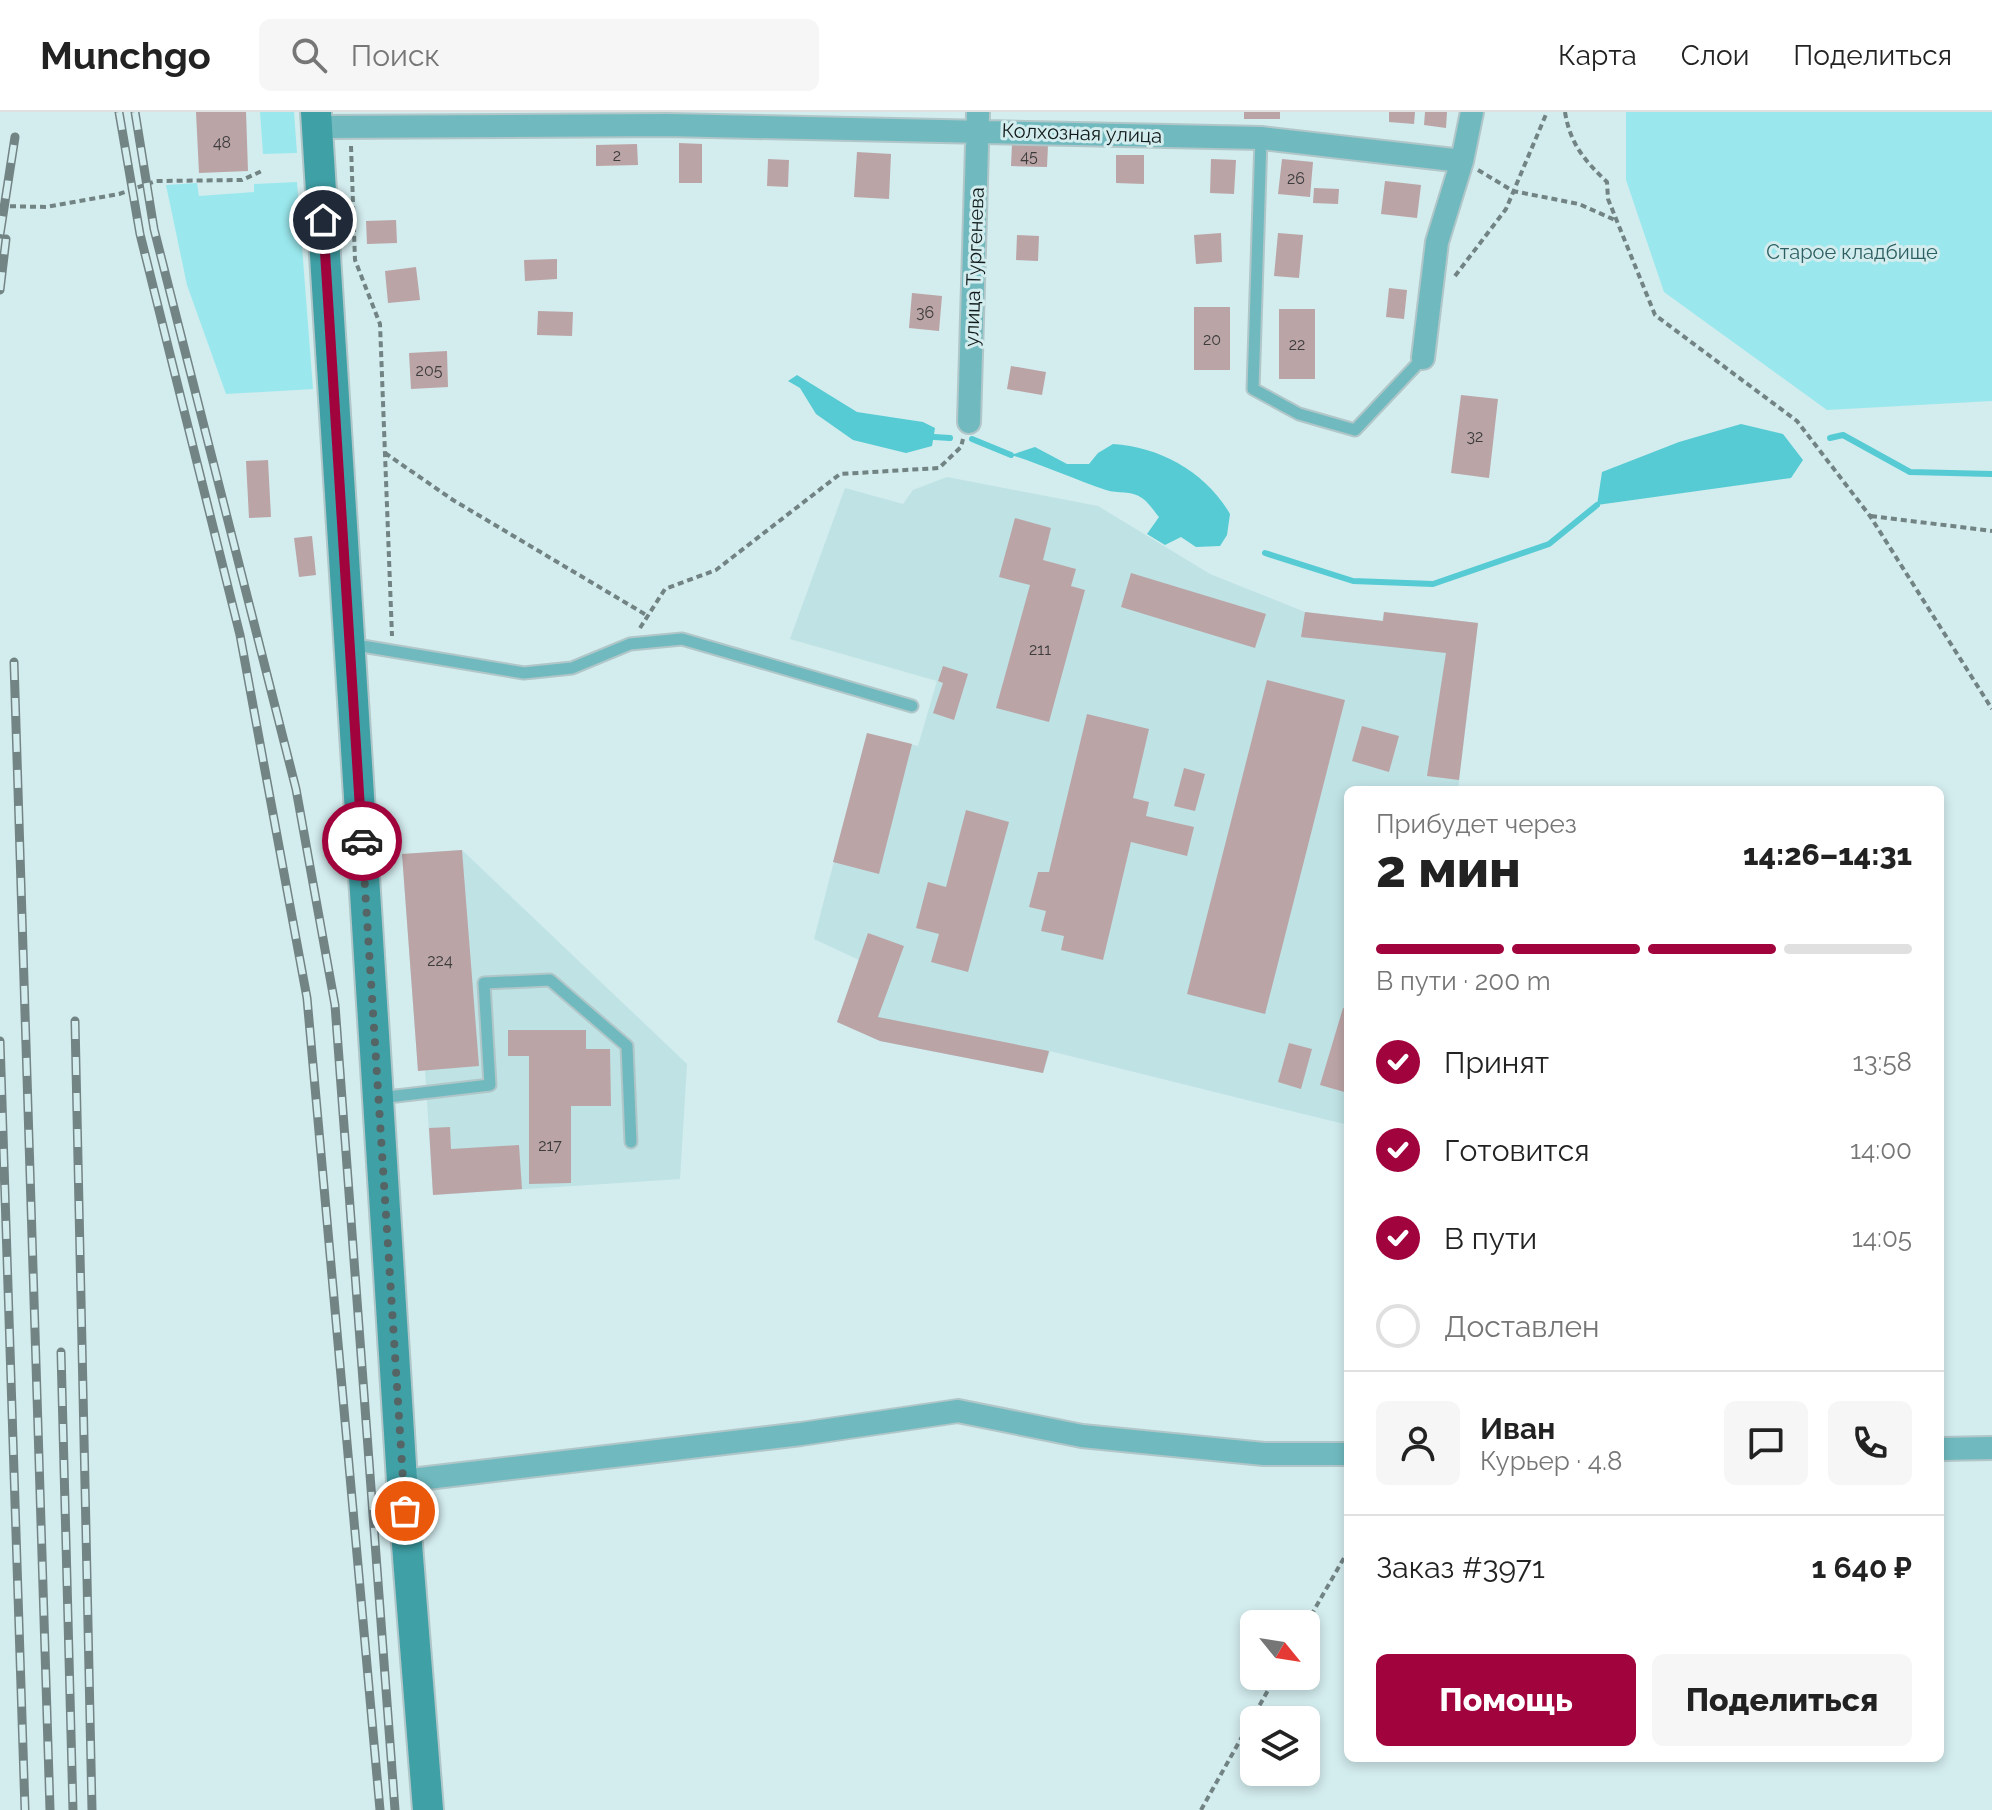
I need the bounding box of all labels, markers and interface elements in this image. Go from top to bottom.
search box [259,19,819,91]
text: Munchgo [40,33,211,78]
icon: search [287,33,331,77]
text: Поиск [351,38,440,73]
text: Карта [1558,39,1637,72]
text: Слои [1681,39,1749,72]
text: Поделиться [1793,39,1952,72]
street label: Колхозная улица [1001,118,1163,148]
house number: 48 [213,133,231,152]
house number: 2 [613,146,621,165]
house number: 45 [1020,147,1038,166]
house number: 26 [1287,169,1305,188]
pin [289,186,357,254]
street label: улица Тургенева [959,187,989,347]
icon: home [301,198,345,242]
park label: Старое кладбище [1766,240,1938,264]
house number: 36 [916,303,934,322]
house number: 20 [1203,330,1221,349]
house number: 22 [1289,335,1305,354]
house number: 205 [416,361,443,380]
house number: 32 [1467,427,1483,446]
house number: 211 [1029,640,1051,659]
courier [322,801,402,881]
text: Прибудет через [1376,809,1577,839]
icon: car [340,819,384,863]
text: 14:26–14:31 [1743,837,1912,872]
text: 2 мин [1376,838,1521,899]
house number: 224 [427,951,453,970]
text: В пути · 200 m [1376,966,1551,996]
icon: check [1376,1040,1420,1084]
text: Принят [1444,1045,1549,1080]
text: 13:58 [1853,1047,1912,1077]
icon: check [1376,1128,1420,1172]
text: Готовится [1444,1133,1590,1168]
text: 14:00 [1850,1135,1912,1165]
house number: 217 [538,1136,562,1155]
icon: check [1376,1216,1420,1260]
text: В пути [1444,1221,1537,1256]
text: 14:05 [1852,1223,1912,1253]
text: Доставлен [1444,1309,1600,1344]
button: person [1376,1401,1460,1485]
button: chat [1724,1401,1808,1485]
button: phone [1828,1401,1912,1485]
text: Иван [1480,1411,1555,1446]
text: Курьер · 4.8 [1480,1446,1622,1476]
pin [371,1477,439,1545]
icon: bag [383,1489,427,1533]
text: Заказ #3971 [1376,1550,1545,1585]
text: 1 640 ₽ [1812,1550,1912,1585]
north arrow [1240,1610,1320,1690]
map controls [1240,1610,1320,1786]
button: Помощь [1376,1654,1636,1746]
button: Поделиться [1652,1654,1912,1746]
button: layers [1240,1706,1320,1786]

